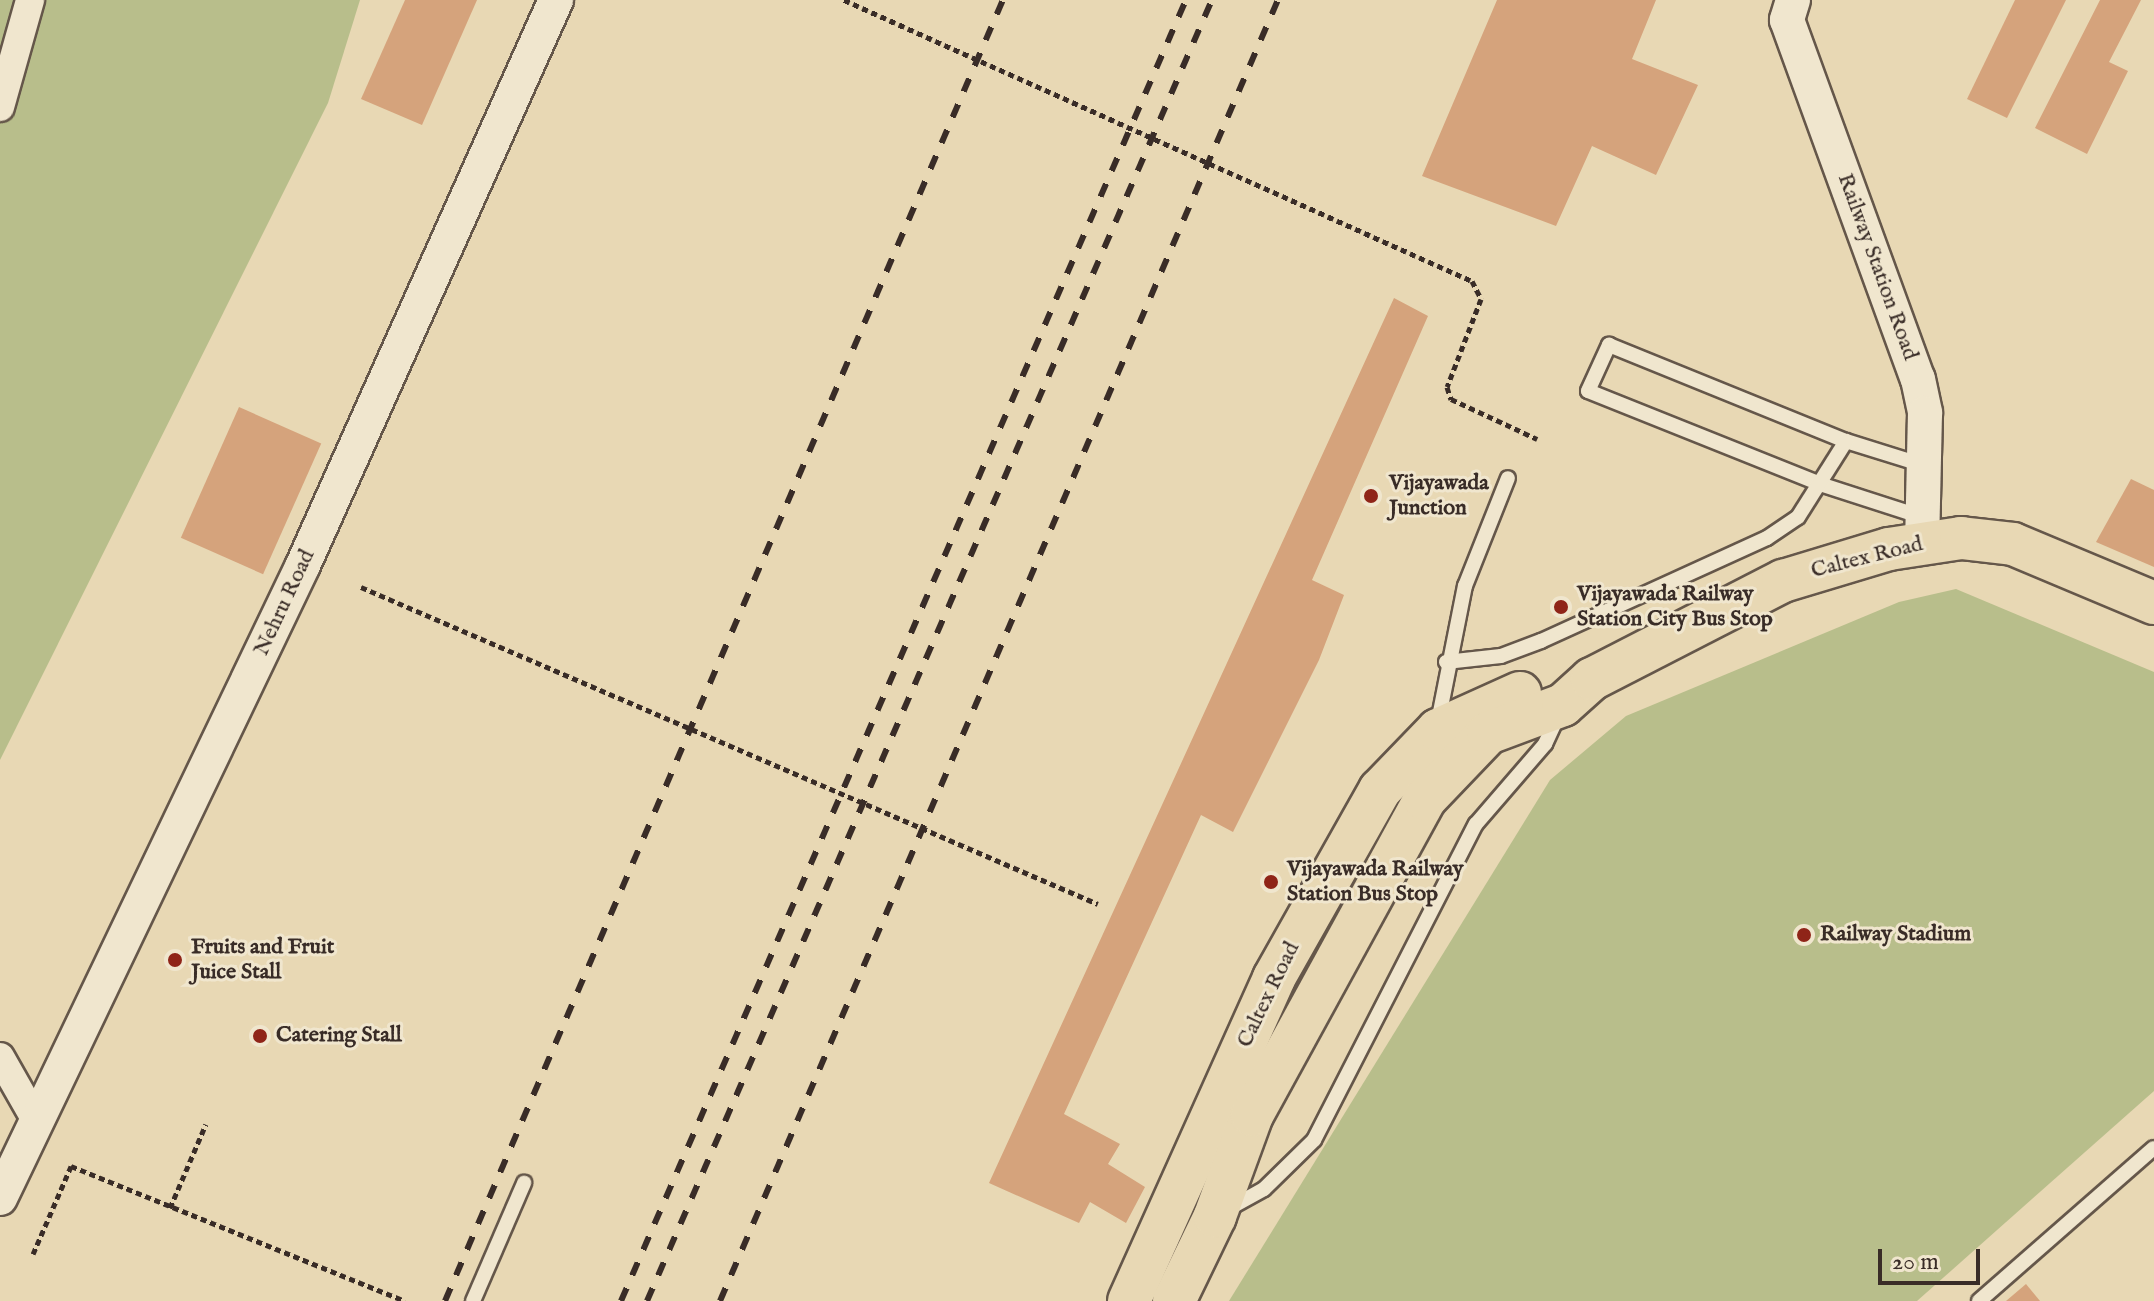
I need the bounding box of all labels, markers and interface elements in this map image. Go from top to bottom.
street label: Railway Station Road [1831,170,1923,364]
place label: Vijayawada Junction [1389,470,1489,522]
marker: Vijayawada Junction [1360,485,1382,507]
street label: Caltex Road [1808,531,1926,585]
street label: Nehru Road [249,546,321,660]
place label: Vijayawada Railway Station City Bus Stop [1577,581,1773,632]
marker: Vijayawada Railway Station City Bus Stop [1552,598,1570,616]
place label: Vijayawada Railway Station Bus Stop [1287,856,1464,908]
marker: Vijayawada Railway Station Bus Stop [1262,873,1280,891]
place label: Railway Stadium [1820,922,1971,948]
marker: Railway Stadium [1795,926,1813,944]
place label: Fruits and Fruit Juice Stall [191,934,334,986]
street label: Caltex Road [1232,938,1306,1052]
marker: Fruits and Fruit Juice Stall [166,951,184,969]
place label: Catering Stall [276,1023,402,1049]
marker: Catering Stall [251,1027,269,1045]
scale bar [1882,1233,1984,1283]
text: 20 m [1892,1247,1939,1278]

